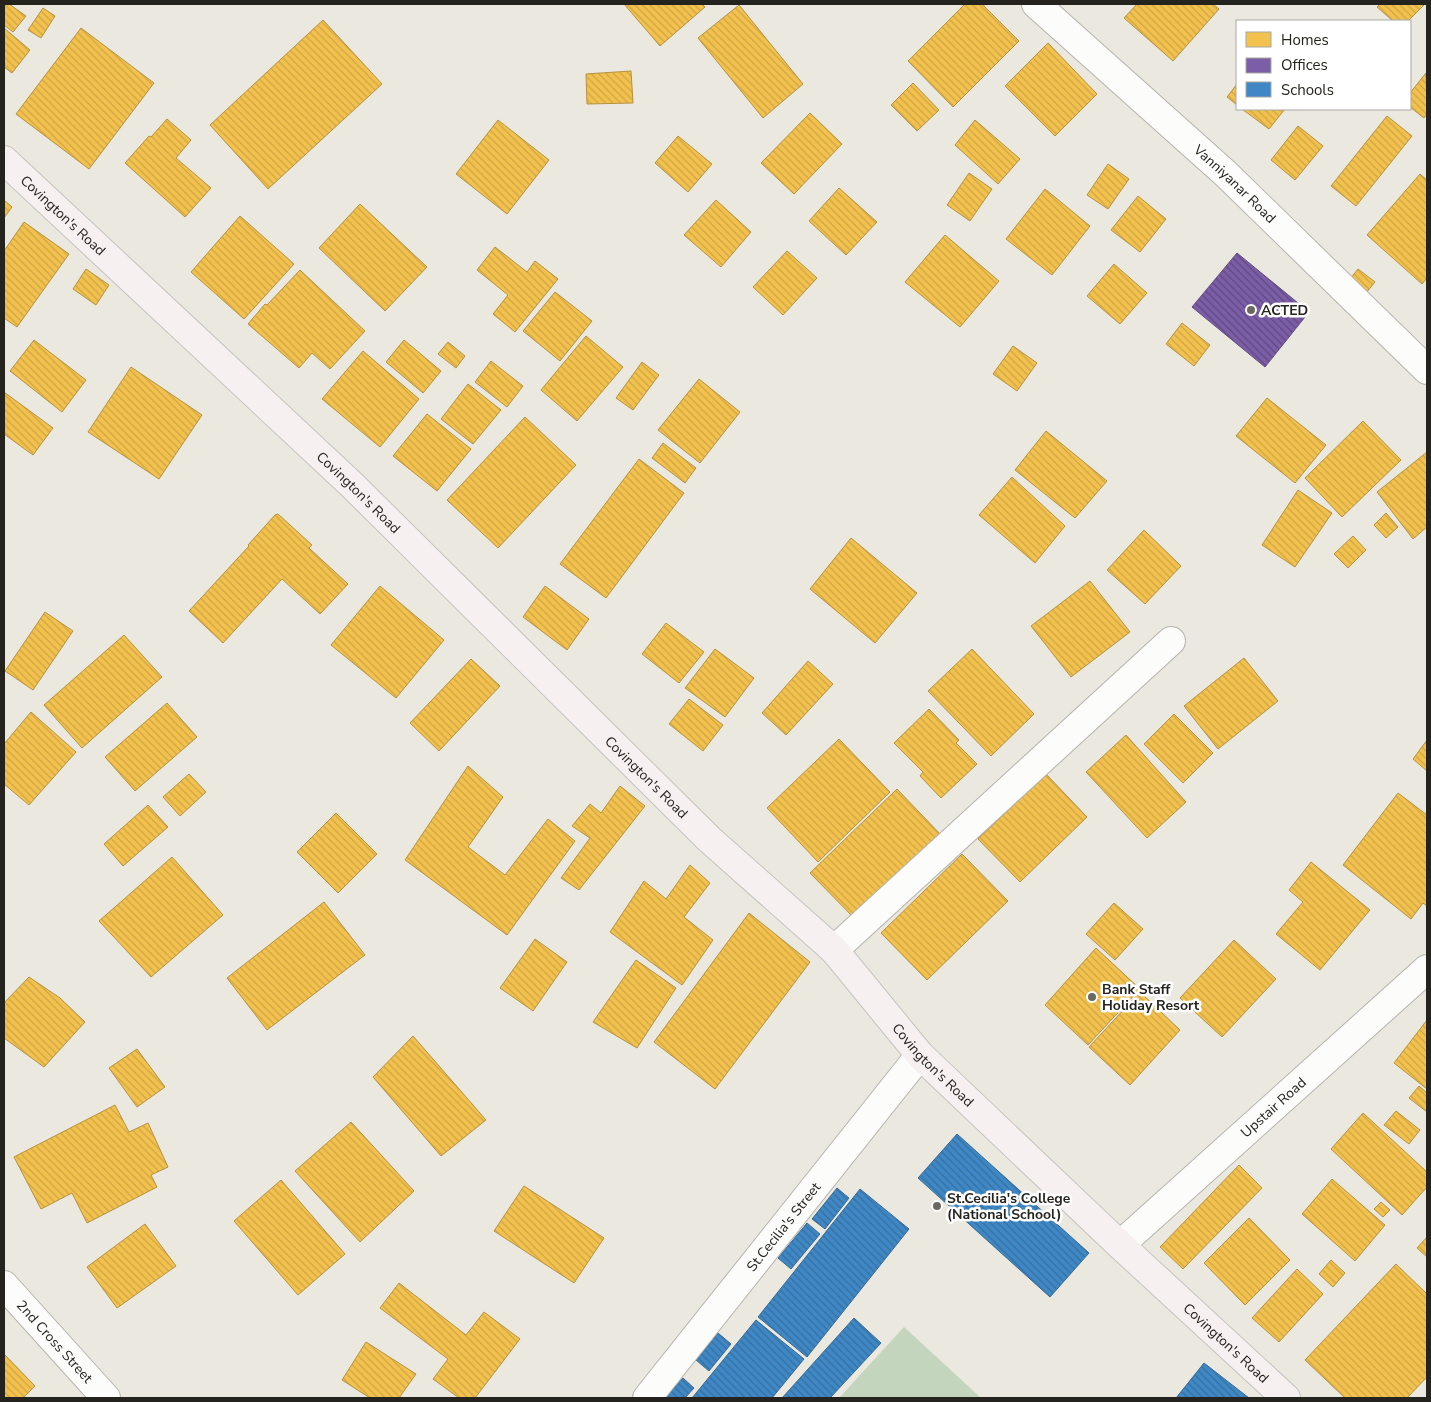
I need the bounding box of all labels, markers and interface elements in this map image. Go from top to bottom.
legend [1236,20,1411,110]
text: Homes [1281,30,1329,50]
text: Offices [1281,55,1328,75]
text: Schools [1281,80,1334,100]
street label: Vanniyanar Road [1189,139,1280,227]
street label: Covington's Road [17,171,110,260]
place label: ACTED [1261,301,1308,320]
marker: ACTED [1245,304,1257,316]
street label: Covington's Road [313,447,405,537]
street label: Covington's Road [601,732,692,823]
place label: Bank Staff Holiday Resort [1102,980,1200,1015]
marker: Bank Staff Holiday Resort [1086,991,1098,1003]
street label: Covington's Road [888,1019,978,1111]
street label: Upstair Road [1236,1073,1310,1142]
street label: St.Cecilia's Street [742,1178,825,1275]
place label: St.Cecilia's College (National School) [947,1189,1071,1224]
marker: St.Cecilia's College (National School) [931,1200,943,1212]
street label: 2nd Cross Street [12,1296,97,1387]
street label: Covington's Road [1179,1299,1273,1387]

